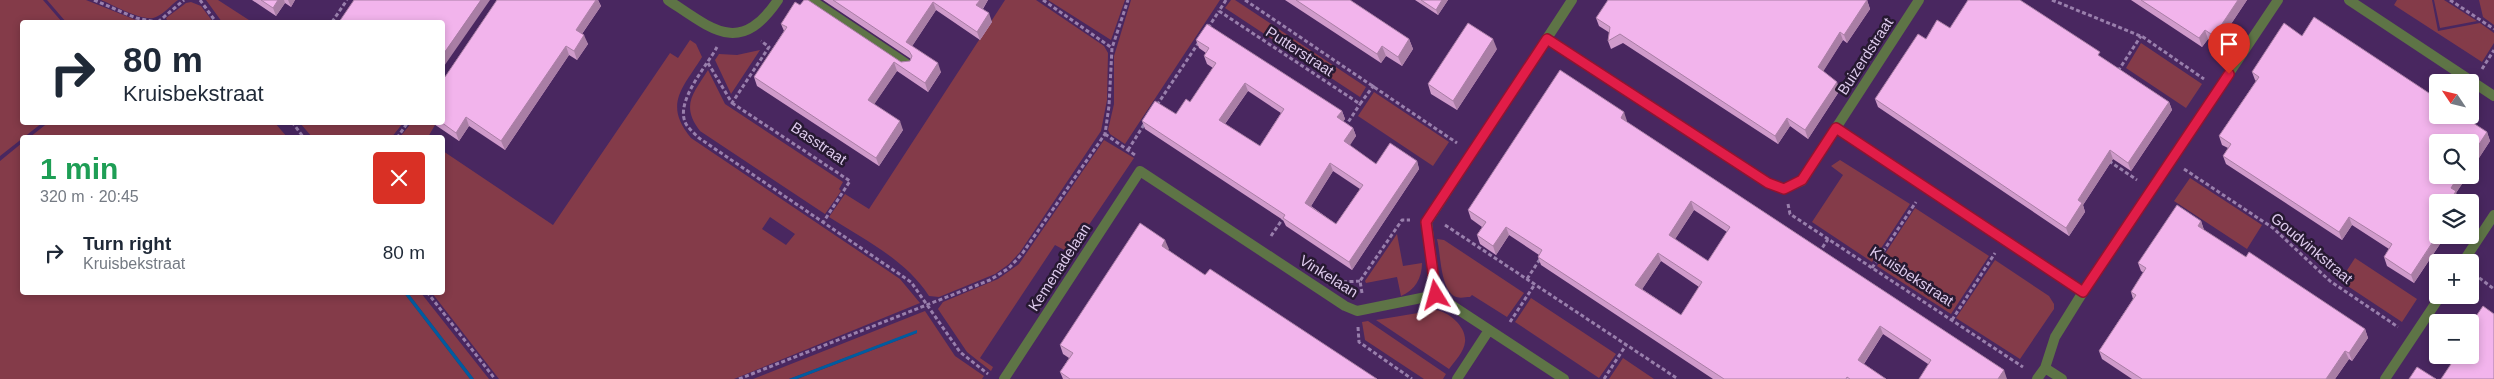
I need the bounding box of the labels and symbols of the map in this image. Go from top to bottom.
street label: Buizerdstraat [1834,14,1897,98]
street label: Putterstraat [1263,23,1338,80]
pin [2208,23,2250,74]
north arrow [2429,74,2479,124]
street label: Basstraat [788,118,851,168]
street label: Goudvinkstraat [2268,209,2357,287]
street label: Kemenadelaan [1024,220,1094,314]
street label: Kruisbekstraat [1867,243,1958,310]
street label: Vinkelaan [1297,251,1361,301]
position arrow [1409,268,1461,320]

